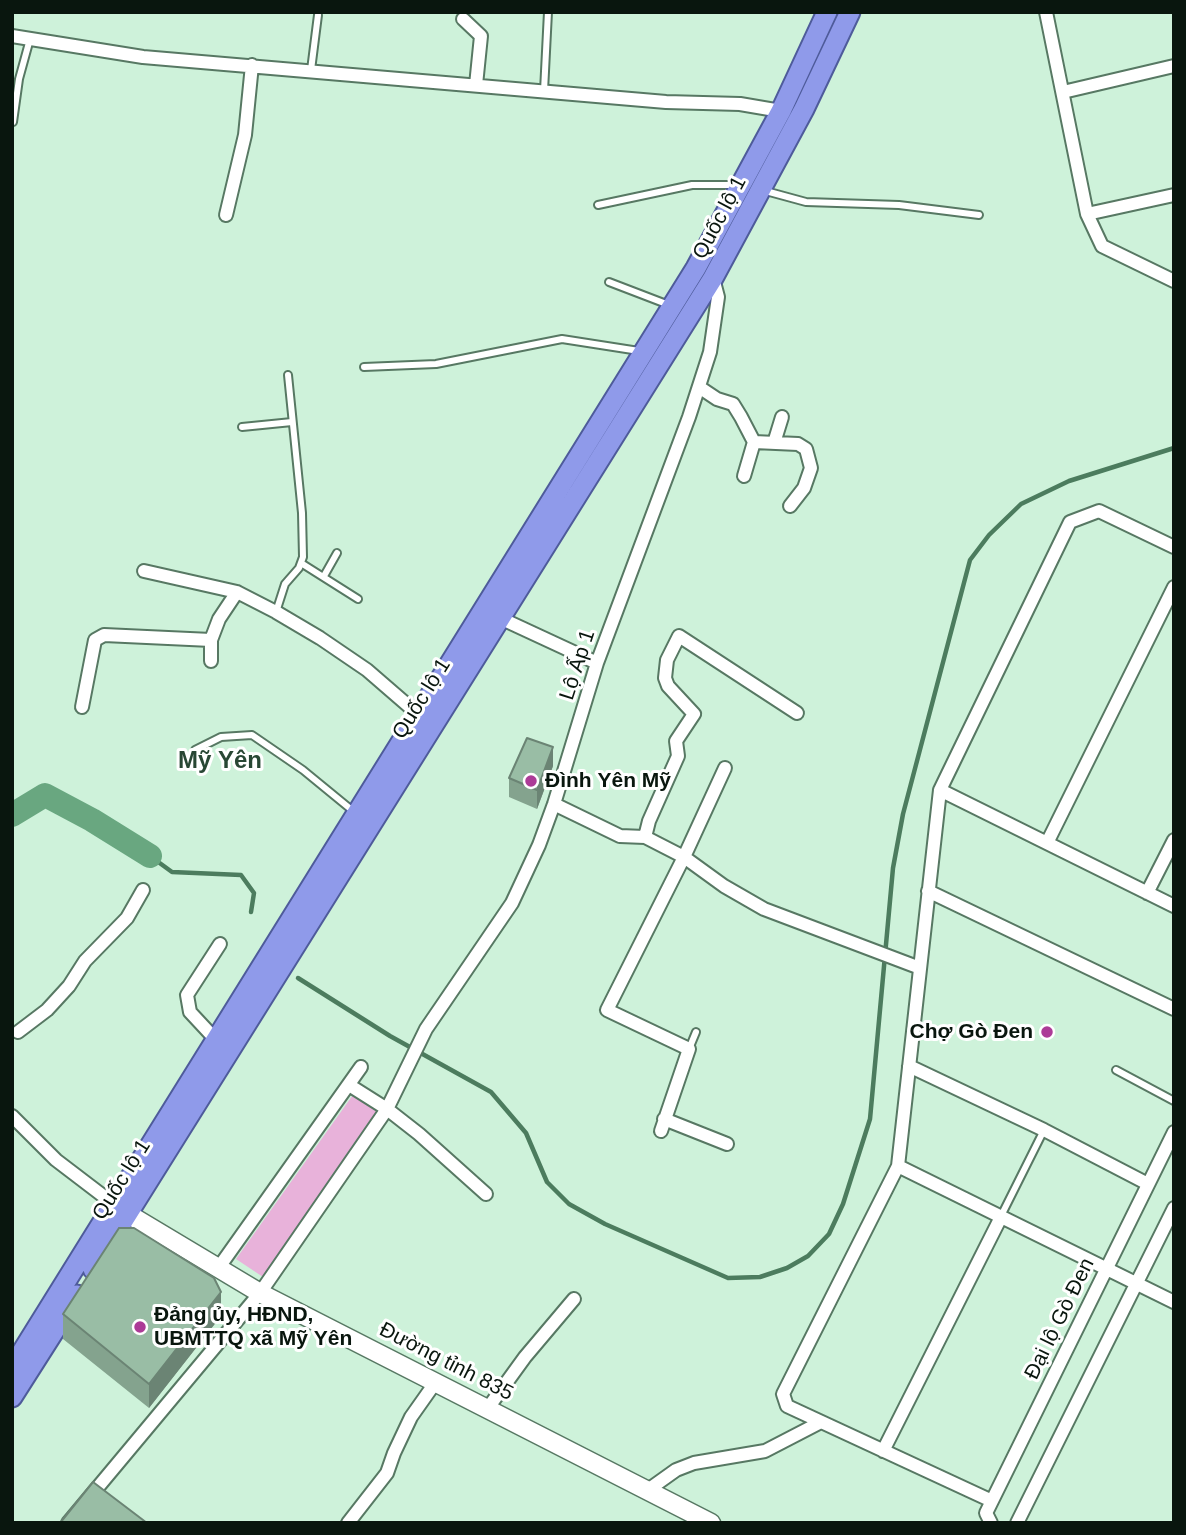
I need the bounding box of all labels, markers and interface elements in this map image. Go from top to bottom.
street label: Quốc lộ 1 [688,172,752,264]
street label: Lộ Ấp 1 [555,627,601,703]
street label: Quốc lộ 1 [387,654,457,744]
district label: Mỹ Yên [178,747,262,775]
place label: Đình Yên Mỹ [545,768,671,794]
marker: Đình Yên Mỹ [523,773,539,789]
place label: Chợ Gò Đen [910,1019,1033,1045]
marker: Chợ Gò Đen [1039,1024,1055,1040]
street label: Quốc lộ 1 [87,1135,157,1225]
street label: Đại lộ Gò Đen [1020,1254,1100,1384]
place label: Đảng ủy, HĐND, UBMTTQ xã Mỹ Yên [154,1302,352,1352]
street label: Đường tỉnh 835 [375,1317,517,1407]
marker: Đảng ủy, HĐND, UBMTTQ xã Mỹ Yên [132,1319,148,1335]

